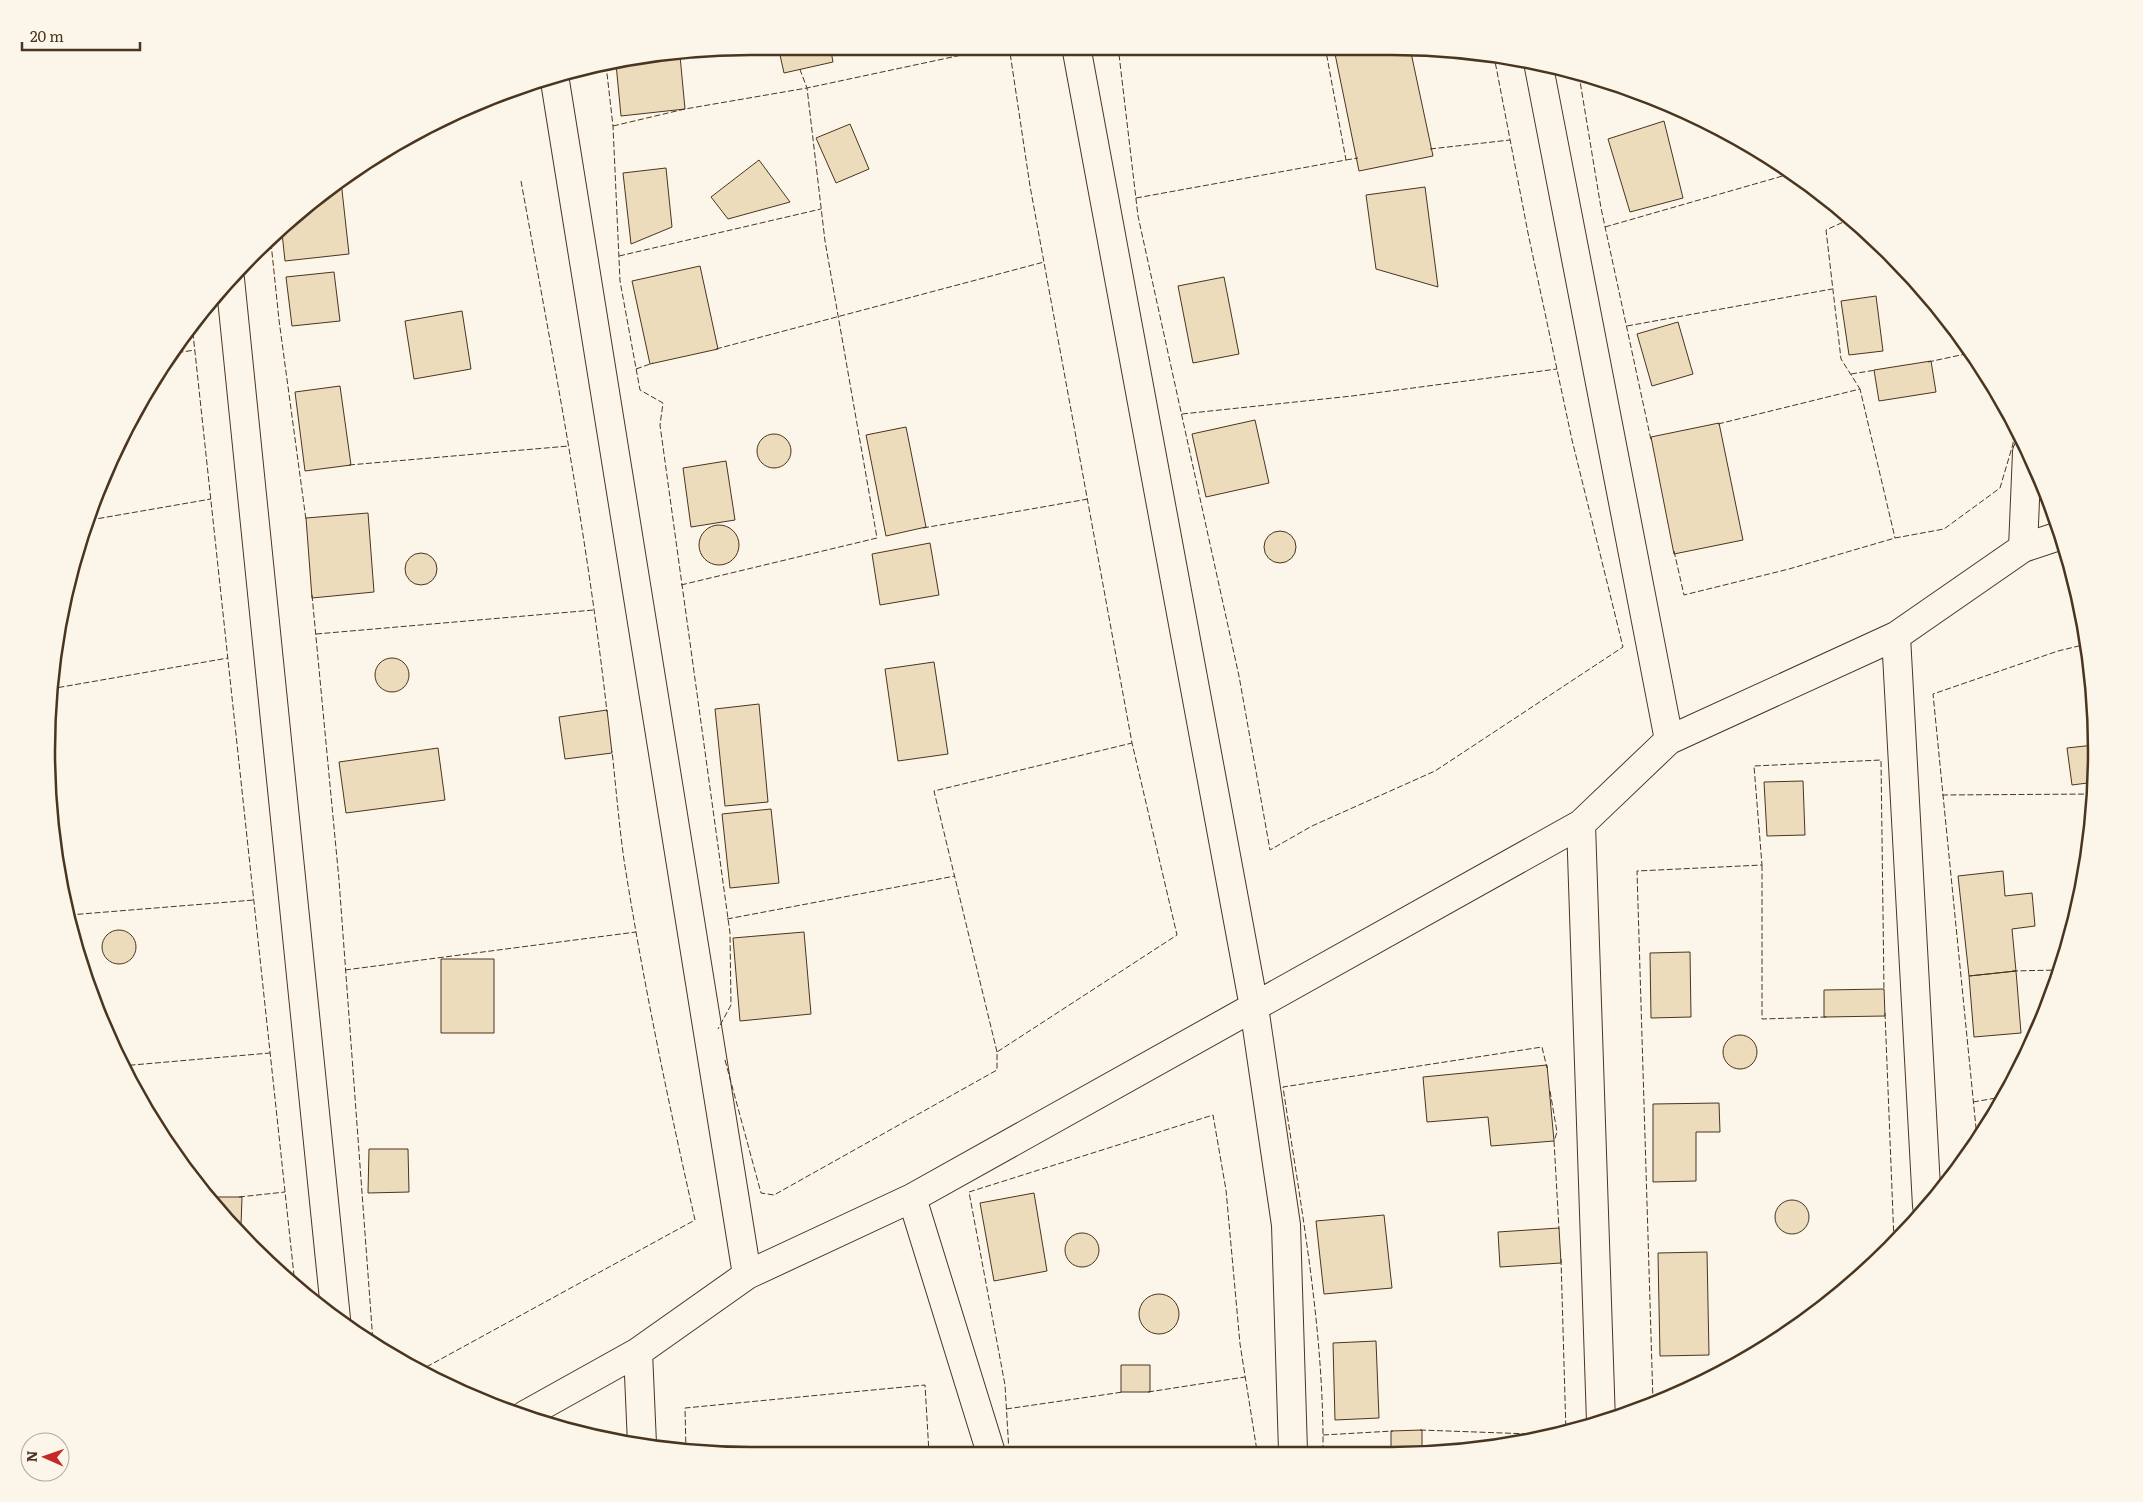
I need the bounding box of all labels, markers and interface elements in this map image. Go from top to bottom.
scale bar [22,20,140,52]
text: 20 m [30,24,64,47]
north arrow [20,1432,70,1482]
text: N [21,1450,41,1463]

